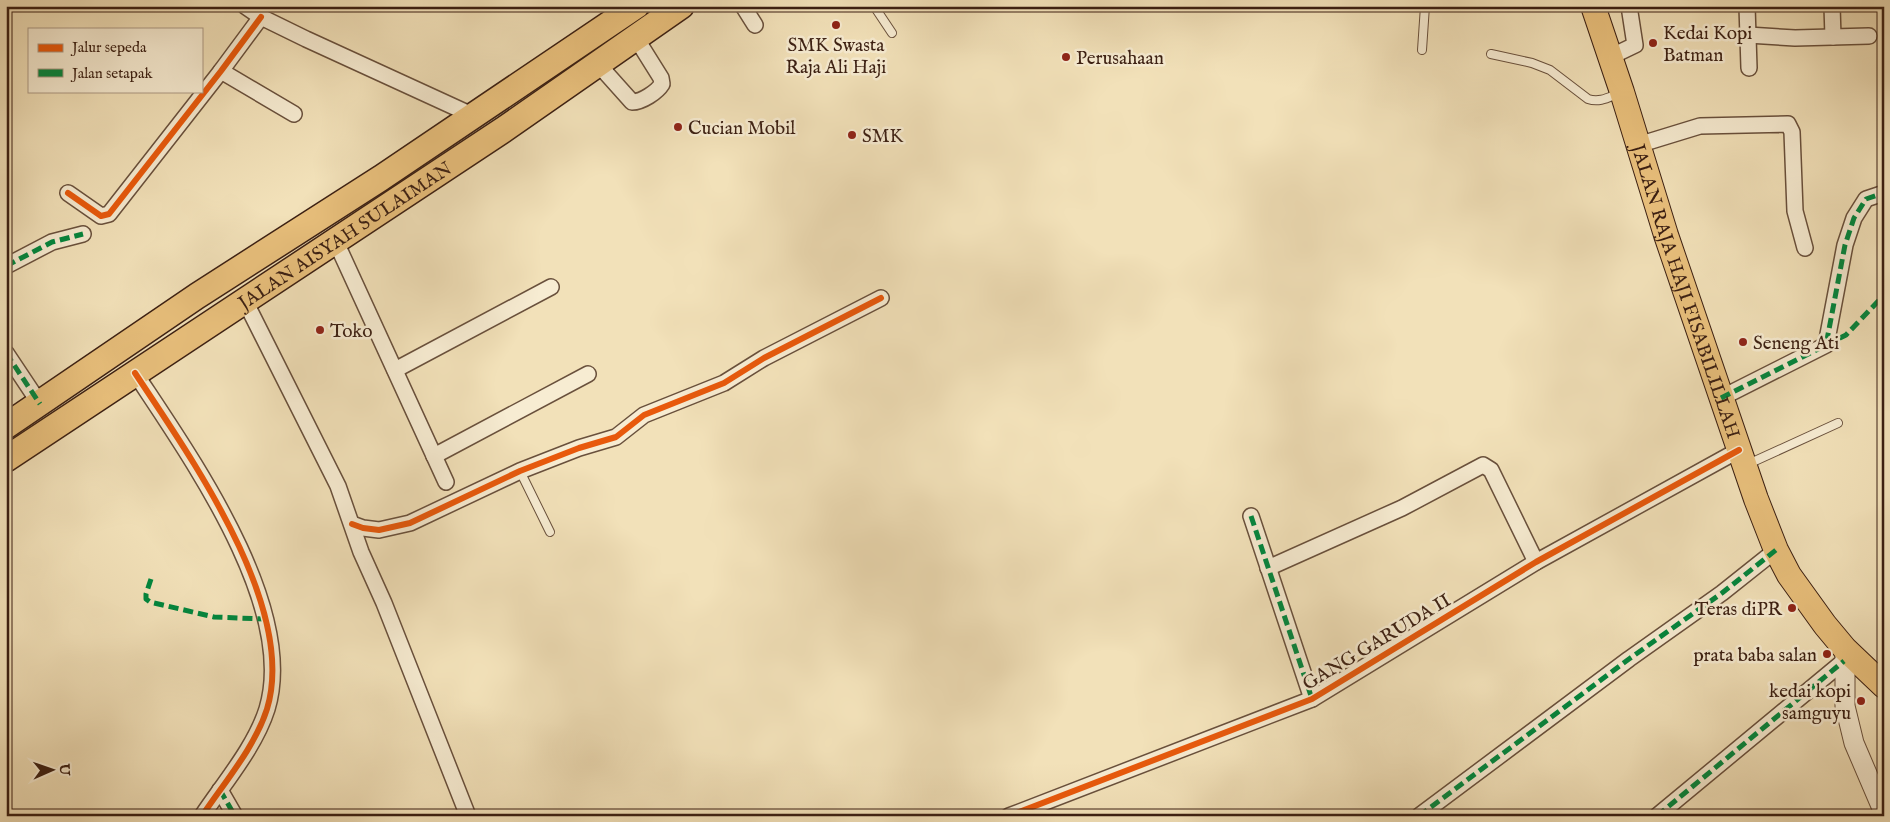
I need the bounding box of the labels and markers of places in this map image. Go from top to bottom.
marker: SMK Swasta Raja Ali Haji [830,19,842,31]
place label: Kedai Kopi Batman [1663,22,1752,68]
place label: SMK Swasta Raja Ali Haji [786,34,886,80]
marker: Kedai Kopi Batman [1647,37,1659,49]
place label: Perusahaan [1076,47,1164,71]
marker: Perusahaan [1060,51,1072,63]
place label: Cucian Mobil [688,117,796,141]
marker: Cucian Mobil [672,121,684,133]
place label: SMK [862,125,904,149]
marker: SMK [846,129,858,141]
place label: Toko [330,320,373,344]
marker: Toko [314,324,326,336]
place label: Seneng Ati [1753,332,1839,356]
marker: Seneng Ati [1737,336,1749,348]
place label: Teras diPR [1695,598,1783,622]
marker: Teras diPR [1786,602,1798,614]
place label: prata baba salan [1693,644,1817,668]
marker: prata baba salan [1821,648,1833,660]
place label: kedai kopi samguyu [1769,680,1851,726]
marker: kedai kopi samguyu [1855,695,1867,707]

